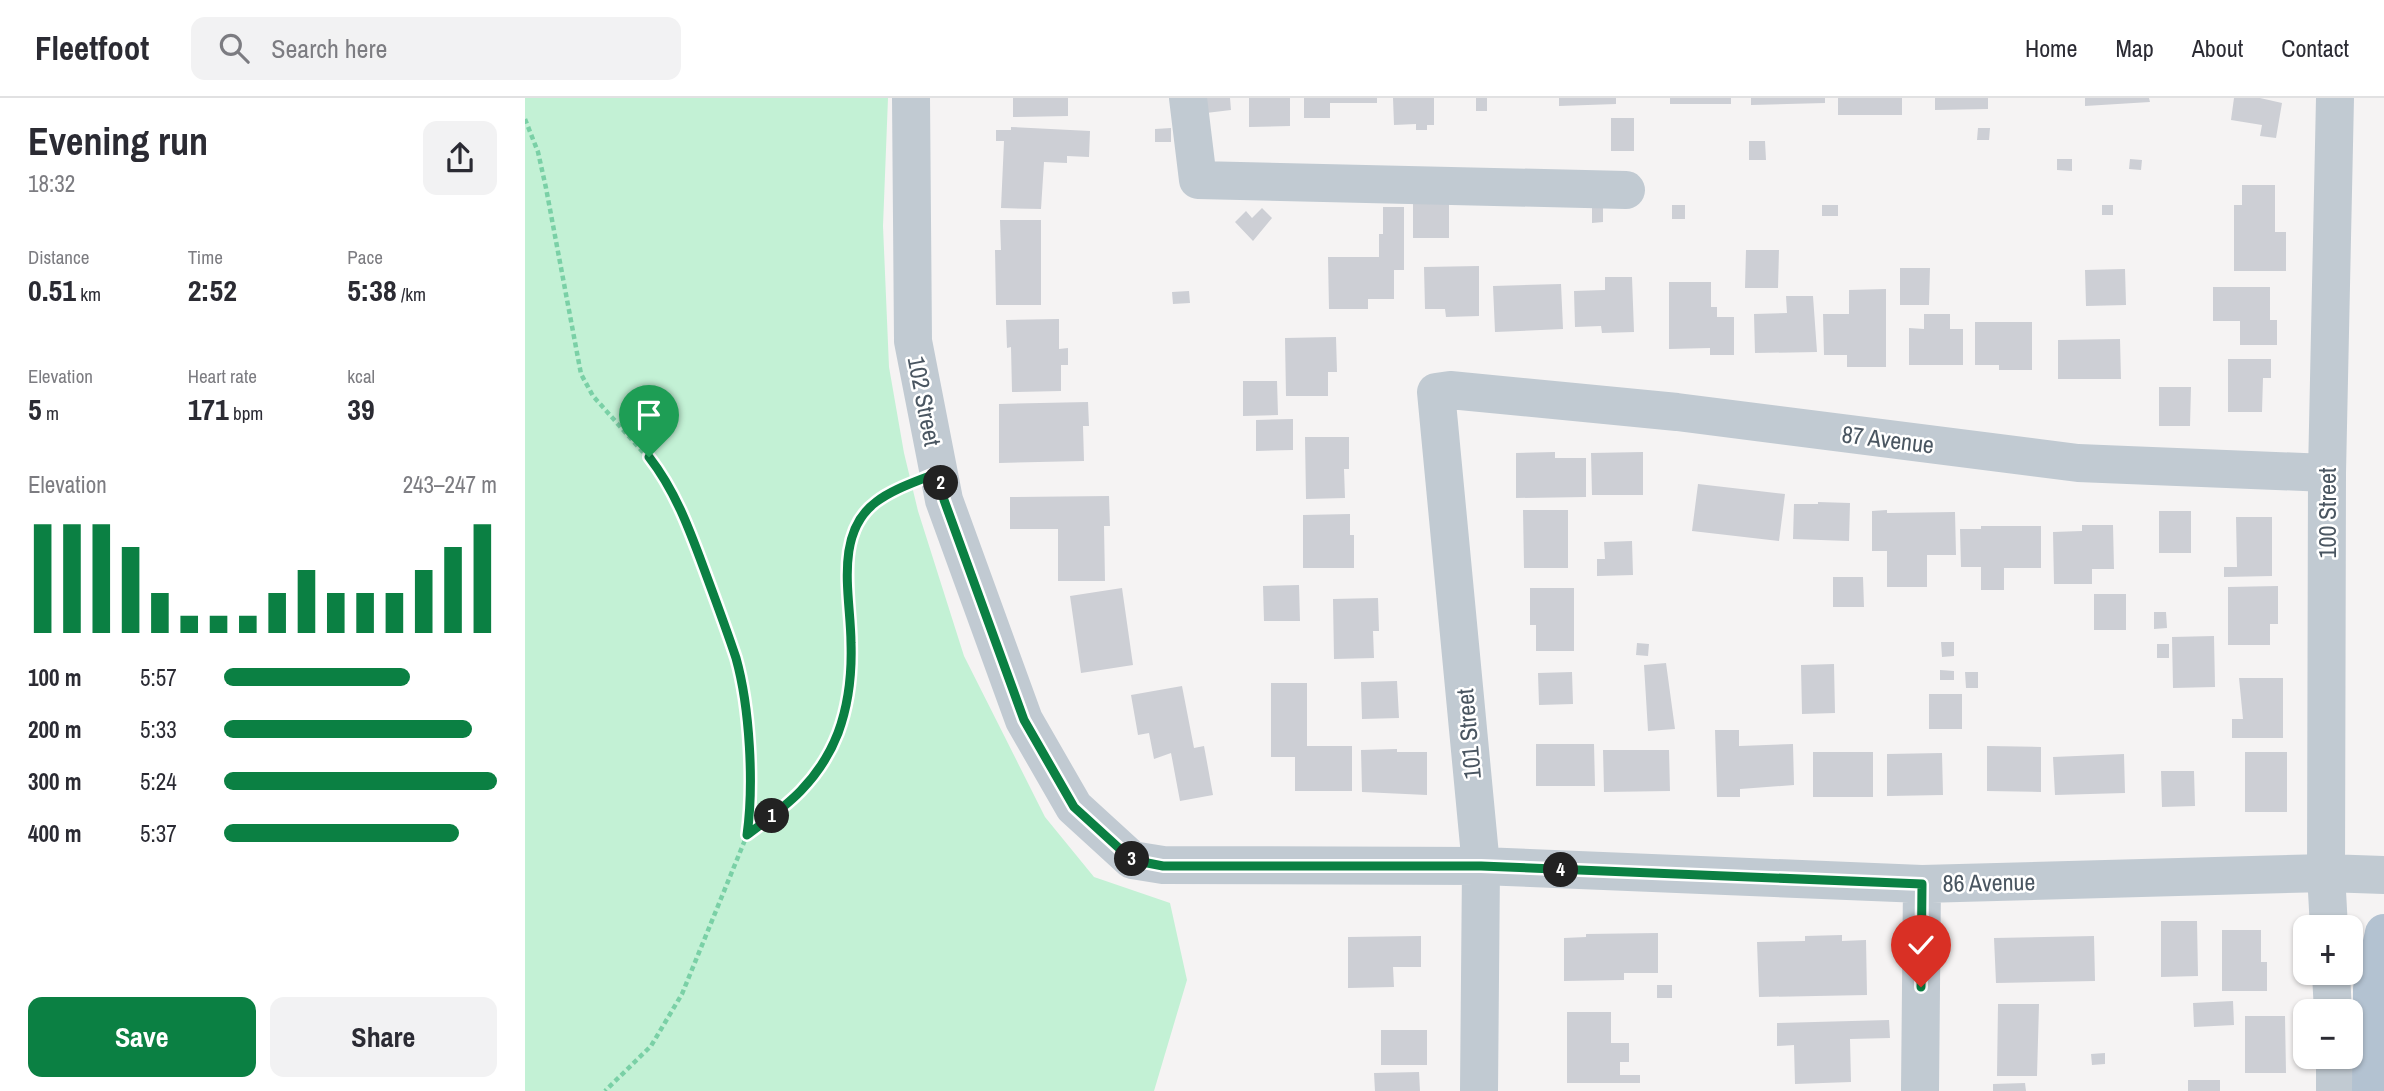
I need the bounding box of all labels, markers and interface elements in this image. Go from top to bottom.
search box [191,17,681,80]
text: Fleetfoot [35,26,149,70]
icon: search [215,29,253,67]
text: Search here [271,31,387,66]
text: Home [2025,32,2077,64]
text: Map [2115,32,2154,64]
text: About [2192,32,2243,64]
text: Contact [2281,32,2349,64]
text: Evening run [28,116,208,167]
button: share [423,121,497,195]
text: 18:32 [28,168,75,199]
text: Distance [28,244,89,270]
text: Time [188,244,223,270]
text: Pace [347,244,383,270]
text: 0.51 [28,270,76,310]
text: 2:52 [188,270,237,310]
text: 5:38 [347,270,397,310]
text: km [76,281,101,307]
text: /km [397,281,426,307]
street label: 102 Street [901,353,949,449]
text: Elevation [28,363,93,389]
text: Heart rate [188,363,257,389]
text: kcal [347,363,375,389]
pin [619,385,679,457]
text: 5 [28,389,42,429]
text: 171 [188,389,229,429]
text: 39 [347,389,375,429]
icon: arrive [630,396,668,434]
text: m [42,400,59,426]
text: bpm [229,400,263,426]
street label: 87 Avenue [1840,417,1936,461]
pin: 2 [923,466,959,500]
street label: 100 Street [2311,467,2343,558]
text: Elevation [28,469,107,500]
text: 243–247 m [403,469,497,500]
text: 2 [936,469,945,495]
text: 100 m [28,662,81,693]
text: 5:57 [140,662,177,693]
street label: 101 Street [1448,687,1488,781]
text: 200 m [28,714,81,745]
text: 5:33 [140,714,177,745]
text: 300 m [28,766,81,797]
text: 5:24 [140,766,177,797]
pin: 1 [755,798,789,834]
text: 1 [767,802,776,828]
text: 400 m [28,818,81,849]
text: 5:37 [140,818,177,849]
pin: 3 [1115,842,1149,876]
text: 3 [1127,845,1136,871]
pin: 4 [1543,852,1579,888]
text: 4 [1556,856,1565,882]
street label: 86 Avenue [1942,865,2036,899]
pin [1891,915,1951,987]
map controls [2293,915,2363,1069]
button: + [2293,915,2363,985]
icon: check [1902,926,1940,964]
button: Save [28,997,256,1077]
button: Share [270,997,497,1077]
button: − [2293,999,2363,1069]

